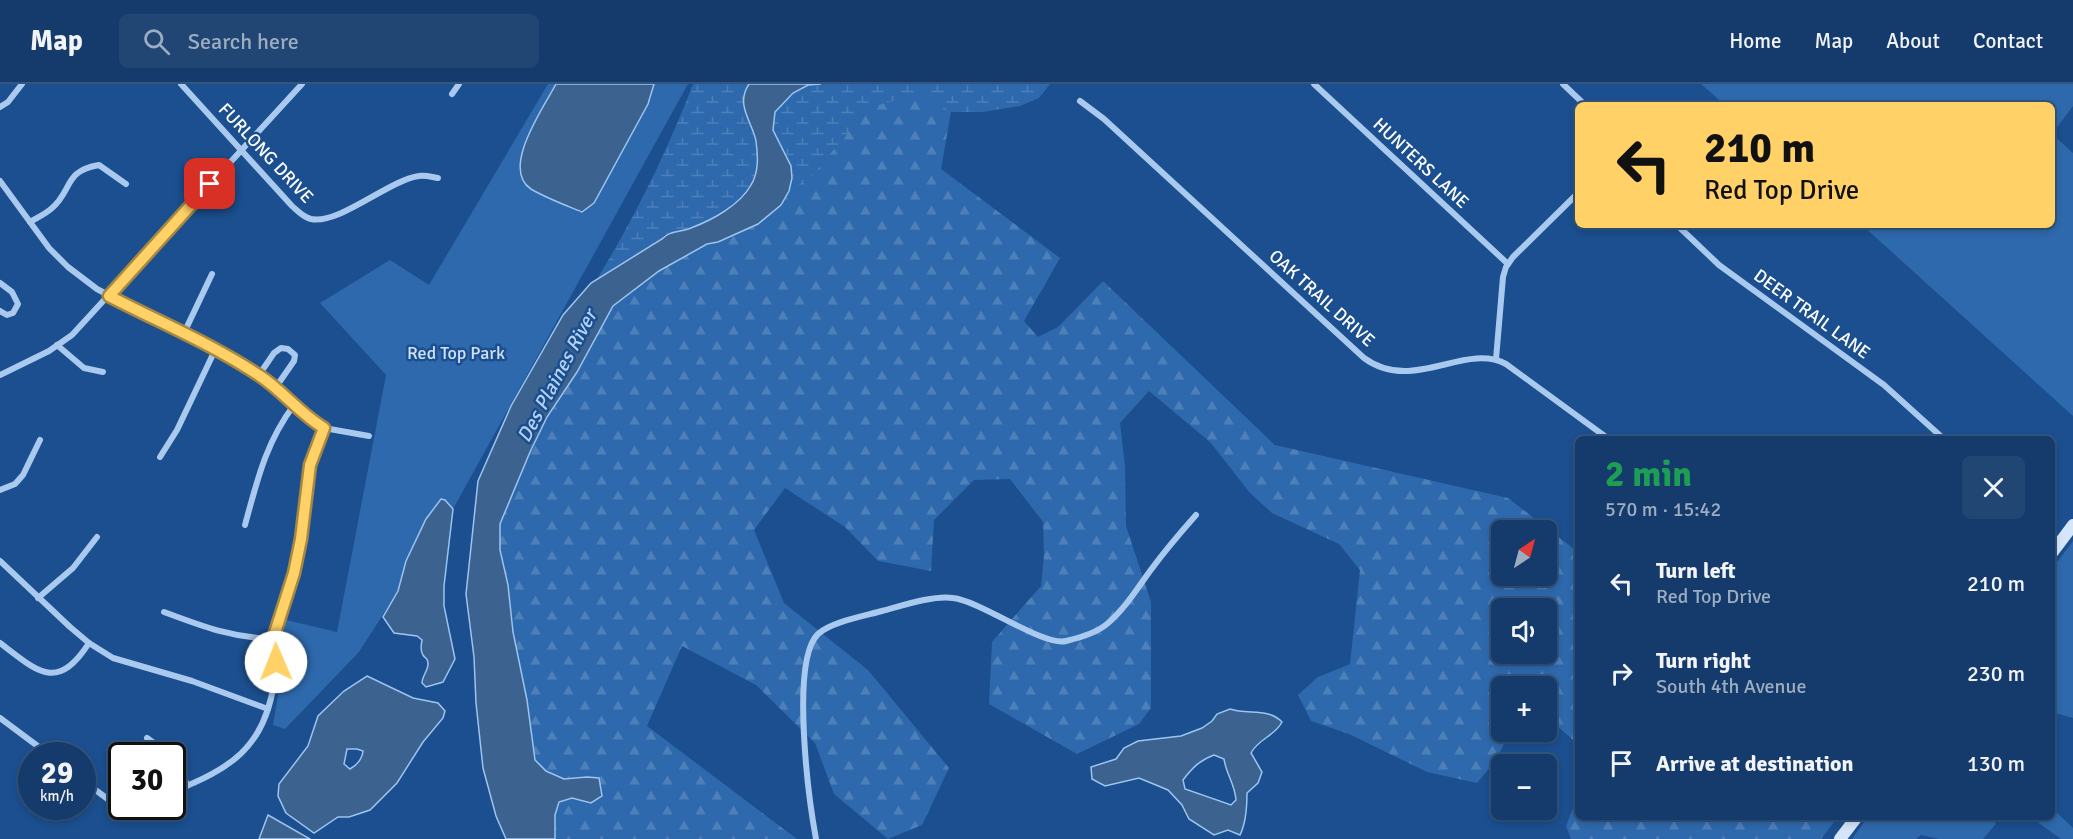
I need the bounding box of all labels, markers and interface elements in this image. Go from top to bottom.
search box [119,14,539,68]
text: Map [30,24,83,58]
icon: search [140,25,173,58]
text: Search here [188,28,299,55]
text: Home [1729,28,1782,54]
text: Map [1815,28,1853,54]
text: About [1886,28,1940,54]
text: Contact [1973,28,2043,54]
street label: FURLONG DRIVE [214,98,318,208]
street label: HUNTERS LANE [1369,113,1473,213]
text: 210 m [1704,123,1815,174]
icon: left [1605,126,1683,204]
pin [184,158,235,209]
icon: arrive [193,167,226,200]
text: Red Top Drive [1704,174,1859,207]
street label: OAK TRAIL DRIVE [1265,245,1379,351]
street label: DEER TRAIL LANE [1749,264,1875,364]
water label: Des Plaines River [512,303,604,447]
park label: Red Top Park [407,342,505,364]
text: 2 min [1605,452,1692,497]
button: close [1962,456,2025,519]
text: 570 m · 15:42 [1605,497,1721,522]
north arrow [1491,520,1557,586]
map controls [1491,520,1557,820]
text: Turn left [1656,557,1736,584]
icon: left [1605,567,1638,600]
text: 210 m [1967,570,2025,597]
text: Red Top Drive [1656,584,1771,609]
button: sound [1491,598,1557,664]
position arrow [244,630,308,694]
text: Turn right [1656,647,1751,674]
icon: right [1605,657,1638,690]
text: 230 m [1967,660,2025,687]
text: South 4th Avenue [1656,674,1806,699]
button: + [1491,676,1557,742]
speed limit sign: 30 [108,742,186,820]
icon: arrive [1605,747,1638,780]
text: Arrive at destination [1656,750,1853,777]
text: 130 m [1967,750,2025,777]
button: − [1491,754,1557,820]
text: 29 [41,755,73,792]
text: km/h [40,787,74,805]

